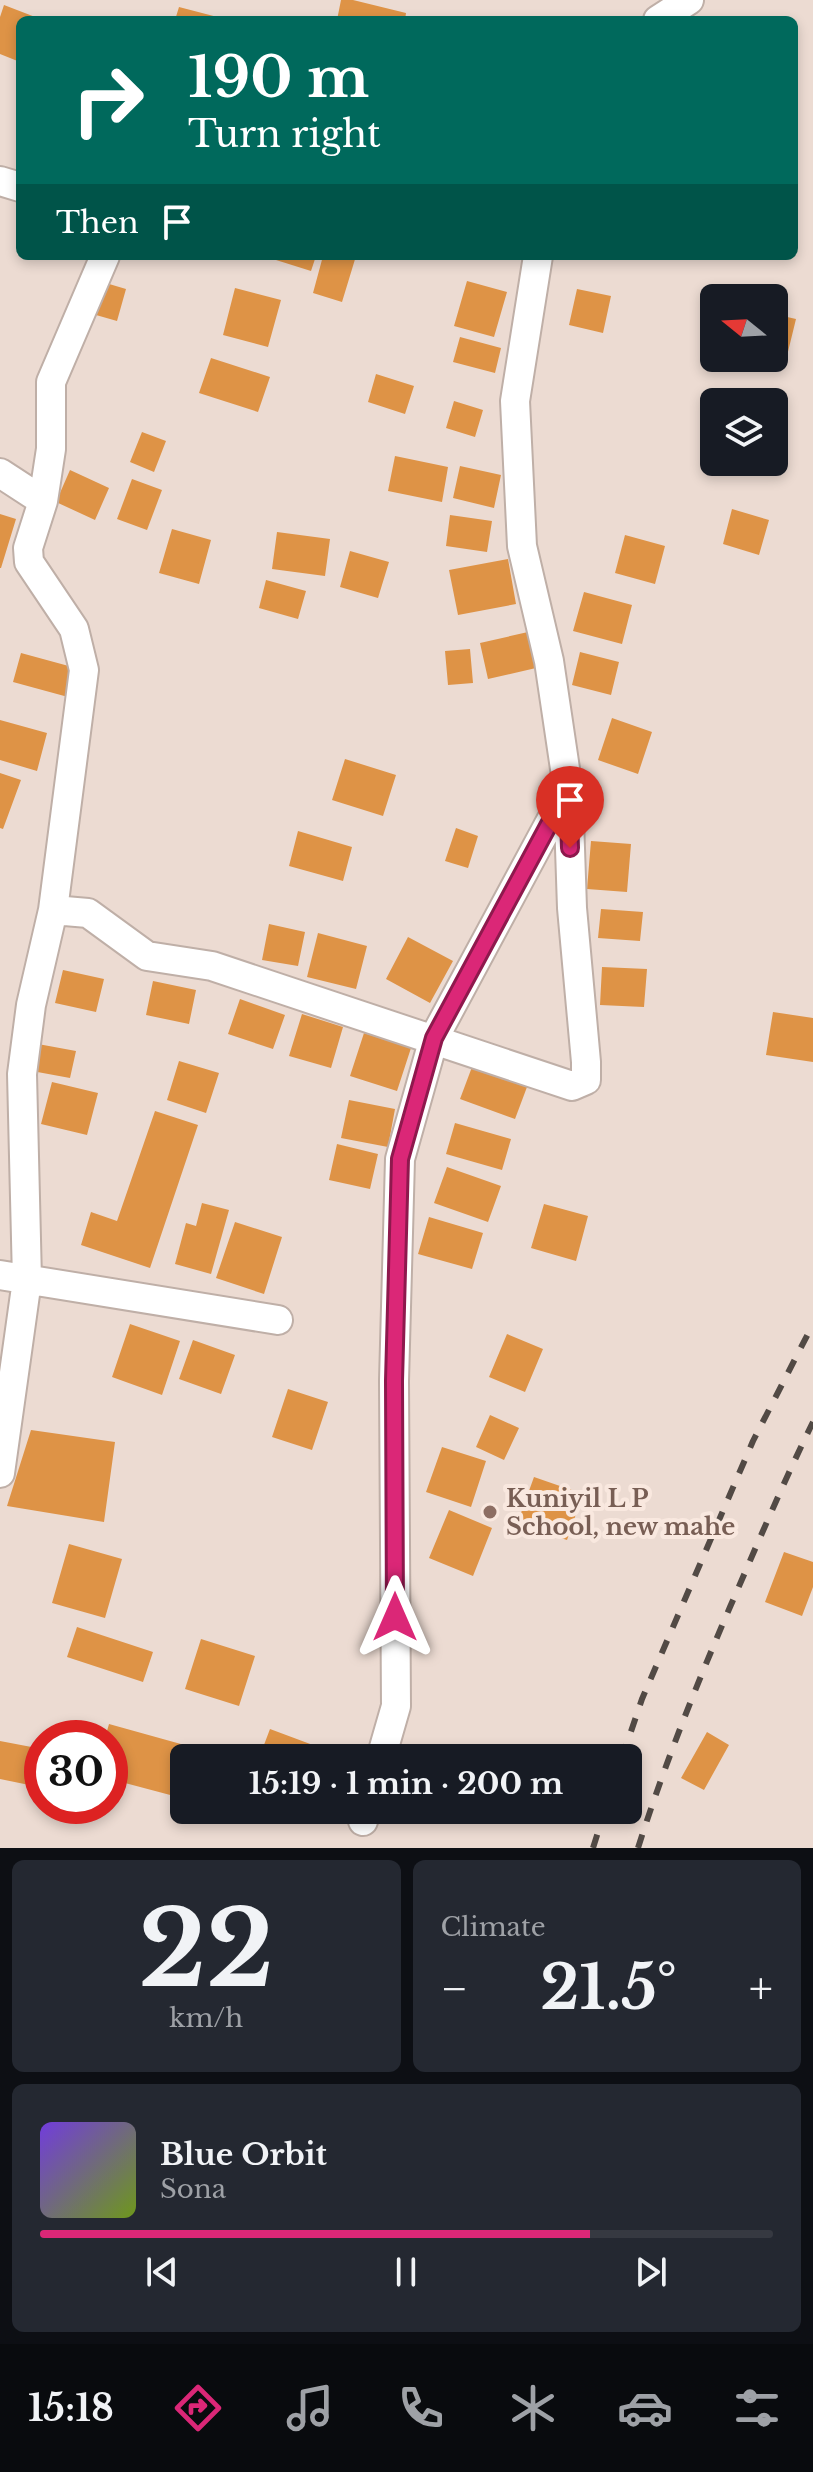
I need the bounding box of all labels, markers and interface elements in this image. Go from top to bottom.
text: 190 m [188,43,369,112]
icon: right [56,48,160,152]
text: Turn right [188,112,381,157]
icon: arrive [155,200,199,244]
text: Then [56,204,139,241]
north arrow [700,284,788,372]
map controls [700,284,788,476]
button: layers [700,388,788,476]
pin [536,766,604,848]
icon: arrive [548,778,592,822]
place label: Kuniyil L P School, new mahe [506,1484,735,1541]
marker: Kuniyil L P School, new mahe [481,1503,499,1521]
position arrow [353,1575,437,1659]
speed limit sign: 30 [24,1720,128,1824]
text: 15:19 · 1 min · 200 m [249,1765,563,1802]
text: 22 [139,1885,274,2014]
text: Climate [441,1911,546,1943]
text: 21.5° [540,1951,677,2025]
text: − [441,1961,468,2016]
text: + [749,1961,773,2016]
text: km/h [169,2002,243,2034]
text: Blue Orbit [160,2136,327,2173]
text: Sona [160,2173,226,2205]
icon: previous [140,2250,184,2294]
icon: pause [384,2250,428,2294]
icon: next [629,2250,673,2294]
icon: directions [170,2380,226,2436]
icon: music [282,2380,338,2436]
icon: phone [393,2380,449,2436]
icon: climate [505,2380,561,2436]
icon: car [617,2380,673,2436]
icon: filters [729,2380,785,2436]
text: 15:18 [28,2386,114,2431]

